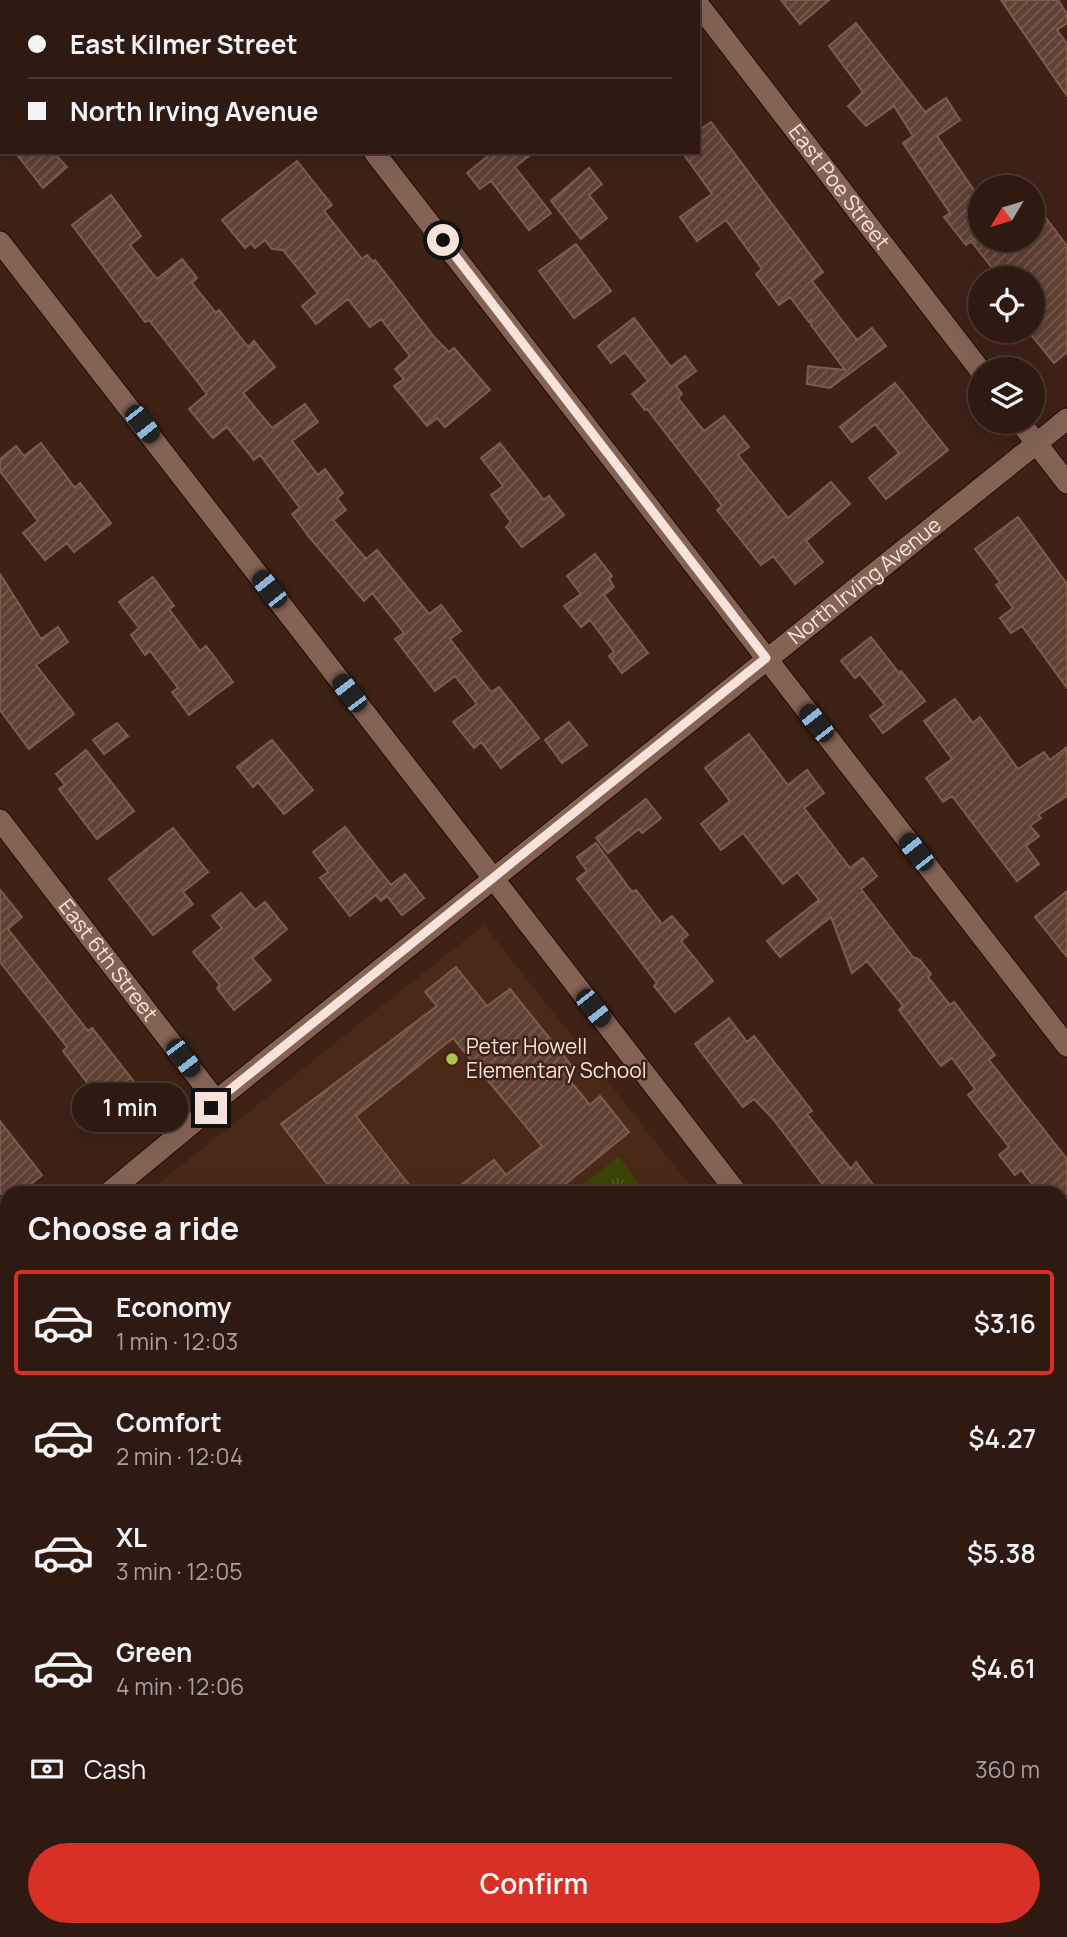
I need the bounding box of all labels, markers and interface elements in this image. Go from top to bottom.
text: East Kilmer Street [70,26,298,62]
text: North Irving Avenue [70,93,318,129]
street label: East Poe Street [783,118,897,255]
north arrow [968,175,1045,252]
map controls [968,175,1045,434]
route start [427,224,459,256]
button: locate [968,266,1045,343]
button: layers [968,357,1045,434]
car [121,401,164,447]
street label: North Irving Avenue [782,510,947,650]
car [248,566,291,612]
car [328,670,371,716]
car [795,700,838,746]
car [895,829,938,875]
street label: East 6th Street [53,893,165,1027]
car [572,985,615,1031]
place label: Peter Howell Elementary School [466,1032,647,1084]
car [162,1035,205,1081]
marker: Peter Howell Elementary School [444,1051,460,1067]
callout: 1 min [71,1084,186,1132]
text: 1 min [103,1091,157,1123]
route end [195,1092,227,1124]
text: Choose a ride [28,1206,239,1250]
text: Economy [116,1289,231,1325]
icon: car [32,1291,95,1354]
text: $3.16 [974,1305,1036,1341]
text: 1 min · 12:03 [116,1325,238,1357]
text: Comfort [116,1404,222,1440]
icon: car [32,1406,95,1469]
text: $4.27 [969,1420,1036,1456]
text: 2 min · 12:04 [116,1440,243,1472]
text: XL [116,1519,147,1555]
icon: car [32,1521,95,1584]
text: $5.38 [967,1535,1036,1571]
text: 3 min · 12:05 [116,1555,243,1587]
text: Green [116,1634,192,1670]
icon: car [32,1636,95,1699]
text: $4.61 [971,1650,1036,1686]
text: 4 min · 12:06 [116,1670,244,1702]
icon: cash [28,1750,66,1788]
text: Cash [84,1751,146,1787]
text: 360 m [975,1753,1040,1785]
button: Confirm [28,1843,1040,1923]

